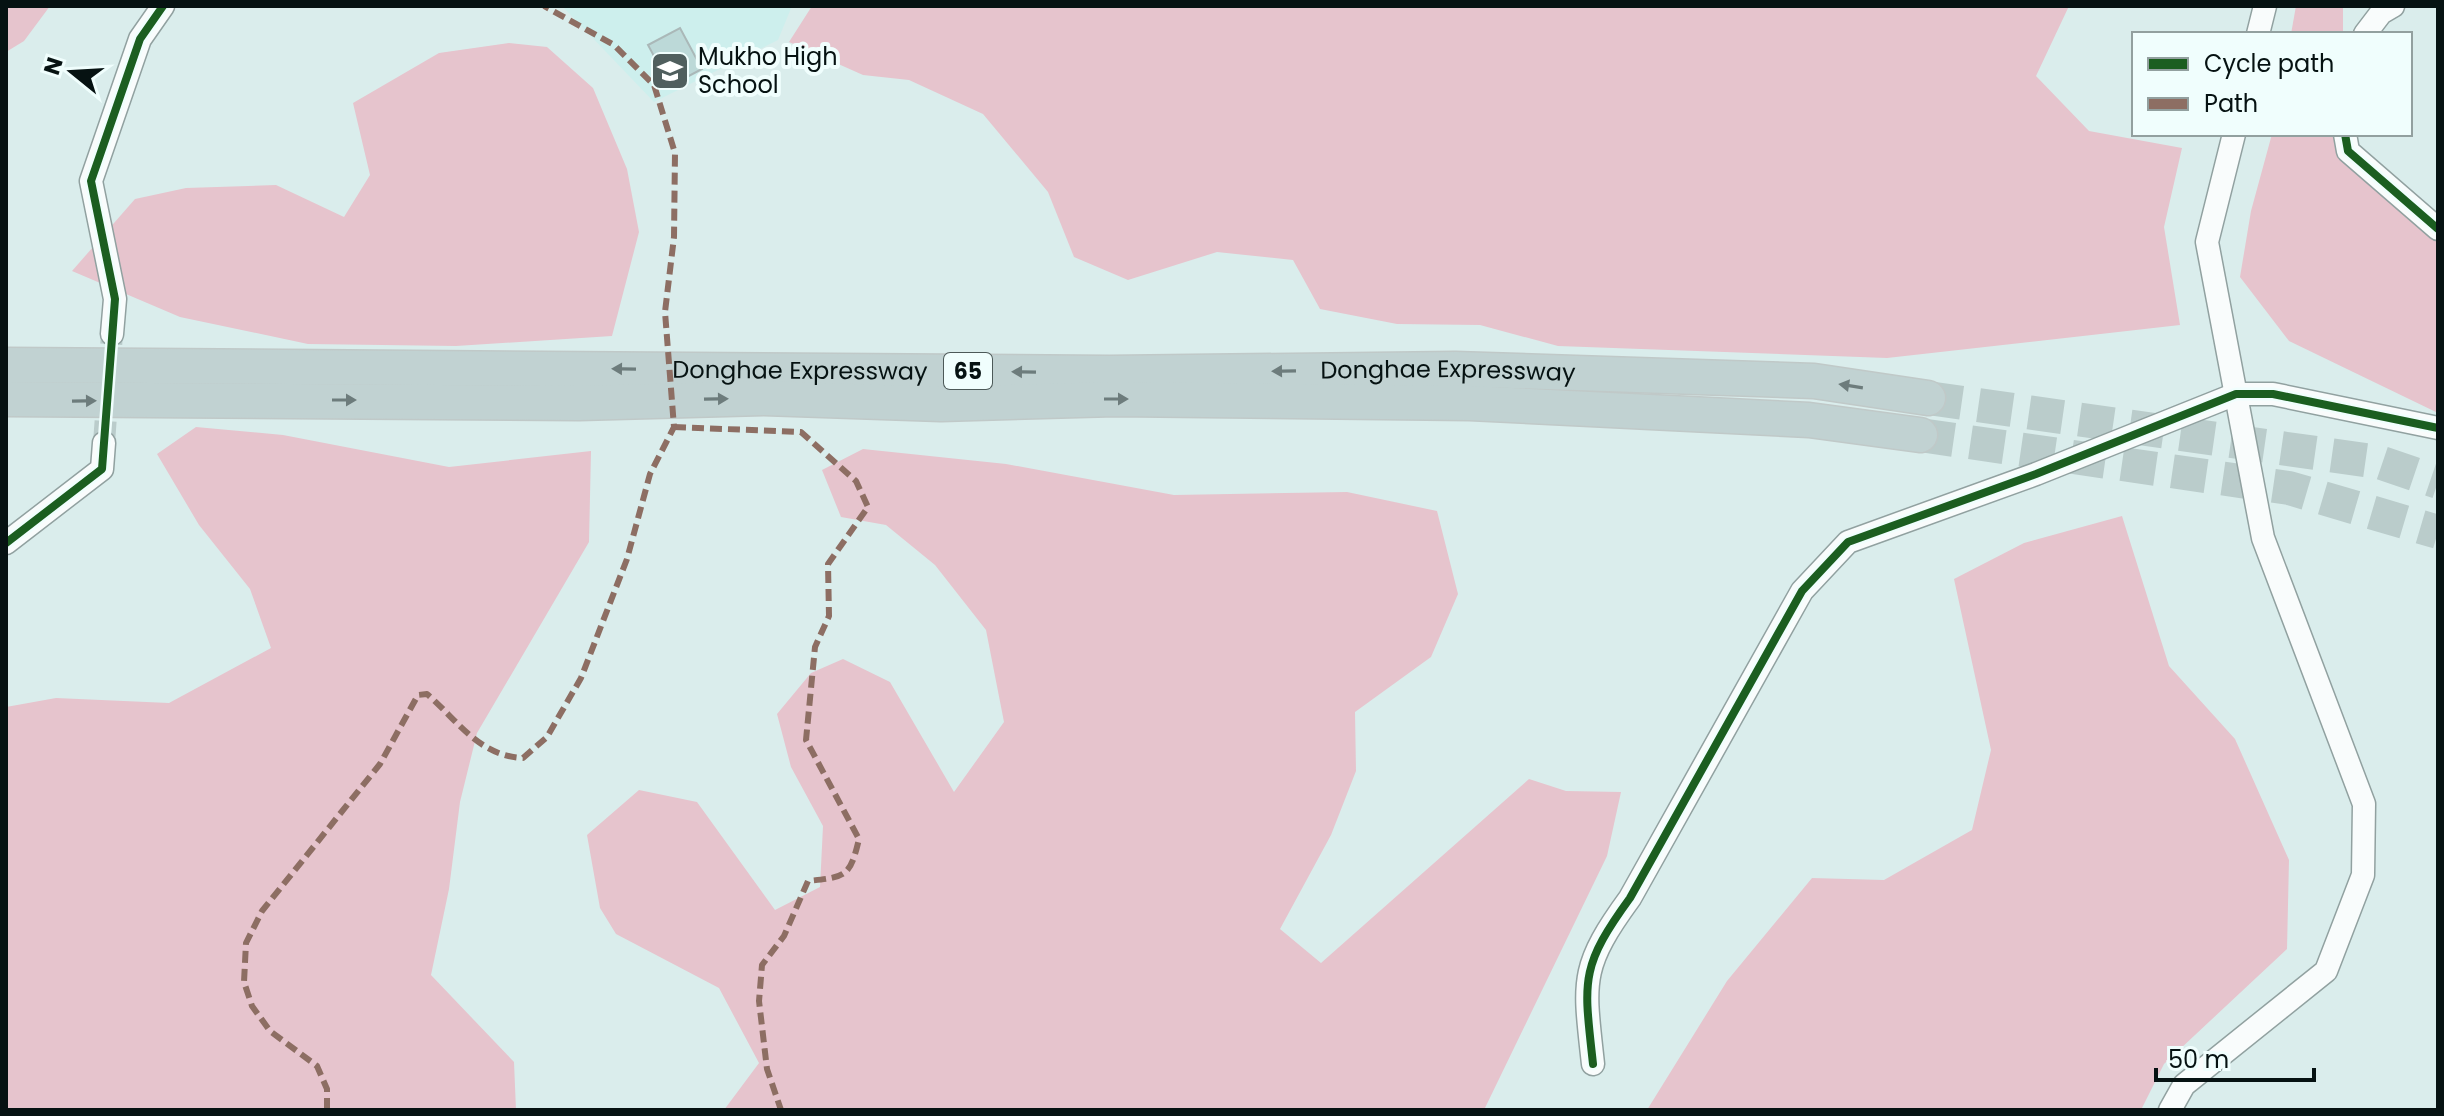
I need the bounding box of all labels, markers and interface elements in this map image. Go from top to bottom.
north arrow [32,32,112,112]
legend [2132,32,2412,136]
place label: Mukho High School [698,40,838,101]
text: Cycle path [2204,47,2334,80]
school or university icon: Mukho High School [649,50,691,92]
text: N [36,53,71,79]
text: Path [2204,87,2258,120]
street label: Donghae Expressway [1320,352,1577,389]
street label: Donghae Expressway [672,353,928,388]
road number: 65 [944,353,992,389]
one-way arrow [611,362,636,375]
one-way arrow [1271,365,1296,377]
one-way arrow [1011,366,1036,378]
one-way arrow [1838,379,1863,392]
one-way arrow [704,393,729,406]
one-way arrow [1104,393,1129,405]
one-way arrow [332,394,357,406]
one-way arrow [72,395,97,408]
scale bar [2156,1032,2314,1082]
text: 50 m [2168,1043,2229,1076]

